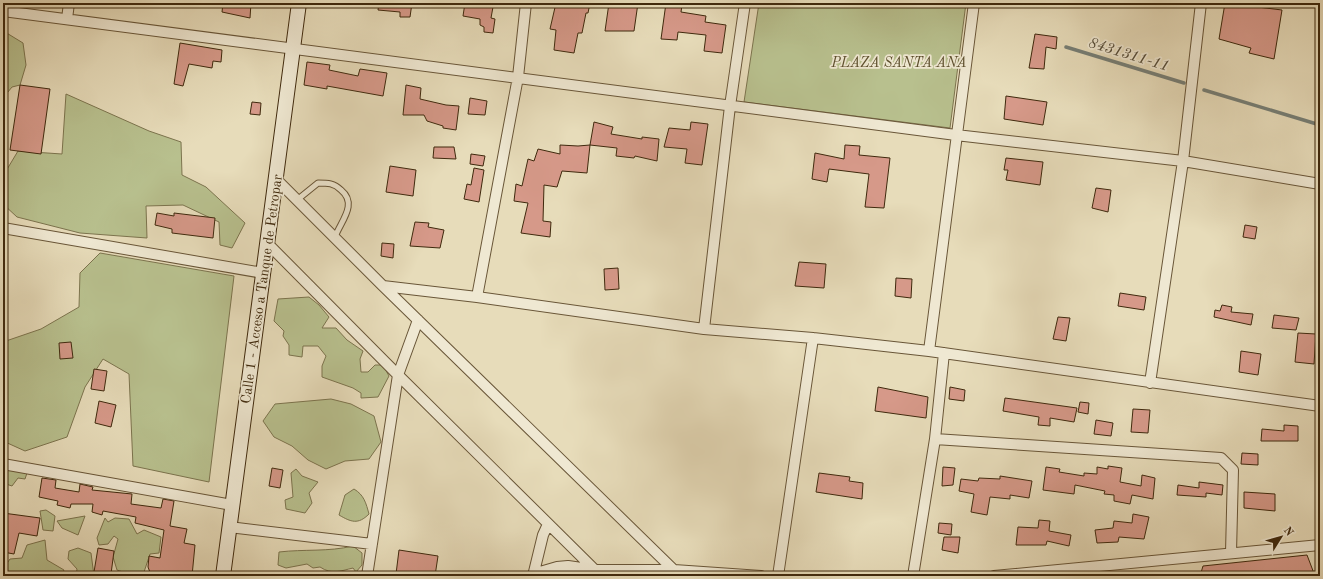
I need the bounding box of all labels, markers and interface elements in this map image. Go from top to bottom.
water label: 8431311-11 [1086,36,1171,75]
park label: PLAZA SANTA ANA [830,56,967,70]
street label: Calle 1 - Acceso a Tanque de Petropar [239,173,285,405]
north arrow [1261,517,1301,557]
text: N [1281,525,1295,539]

